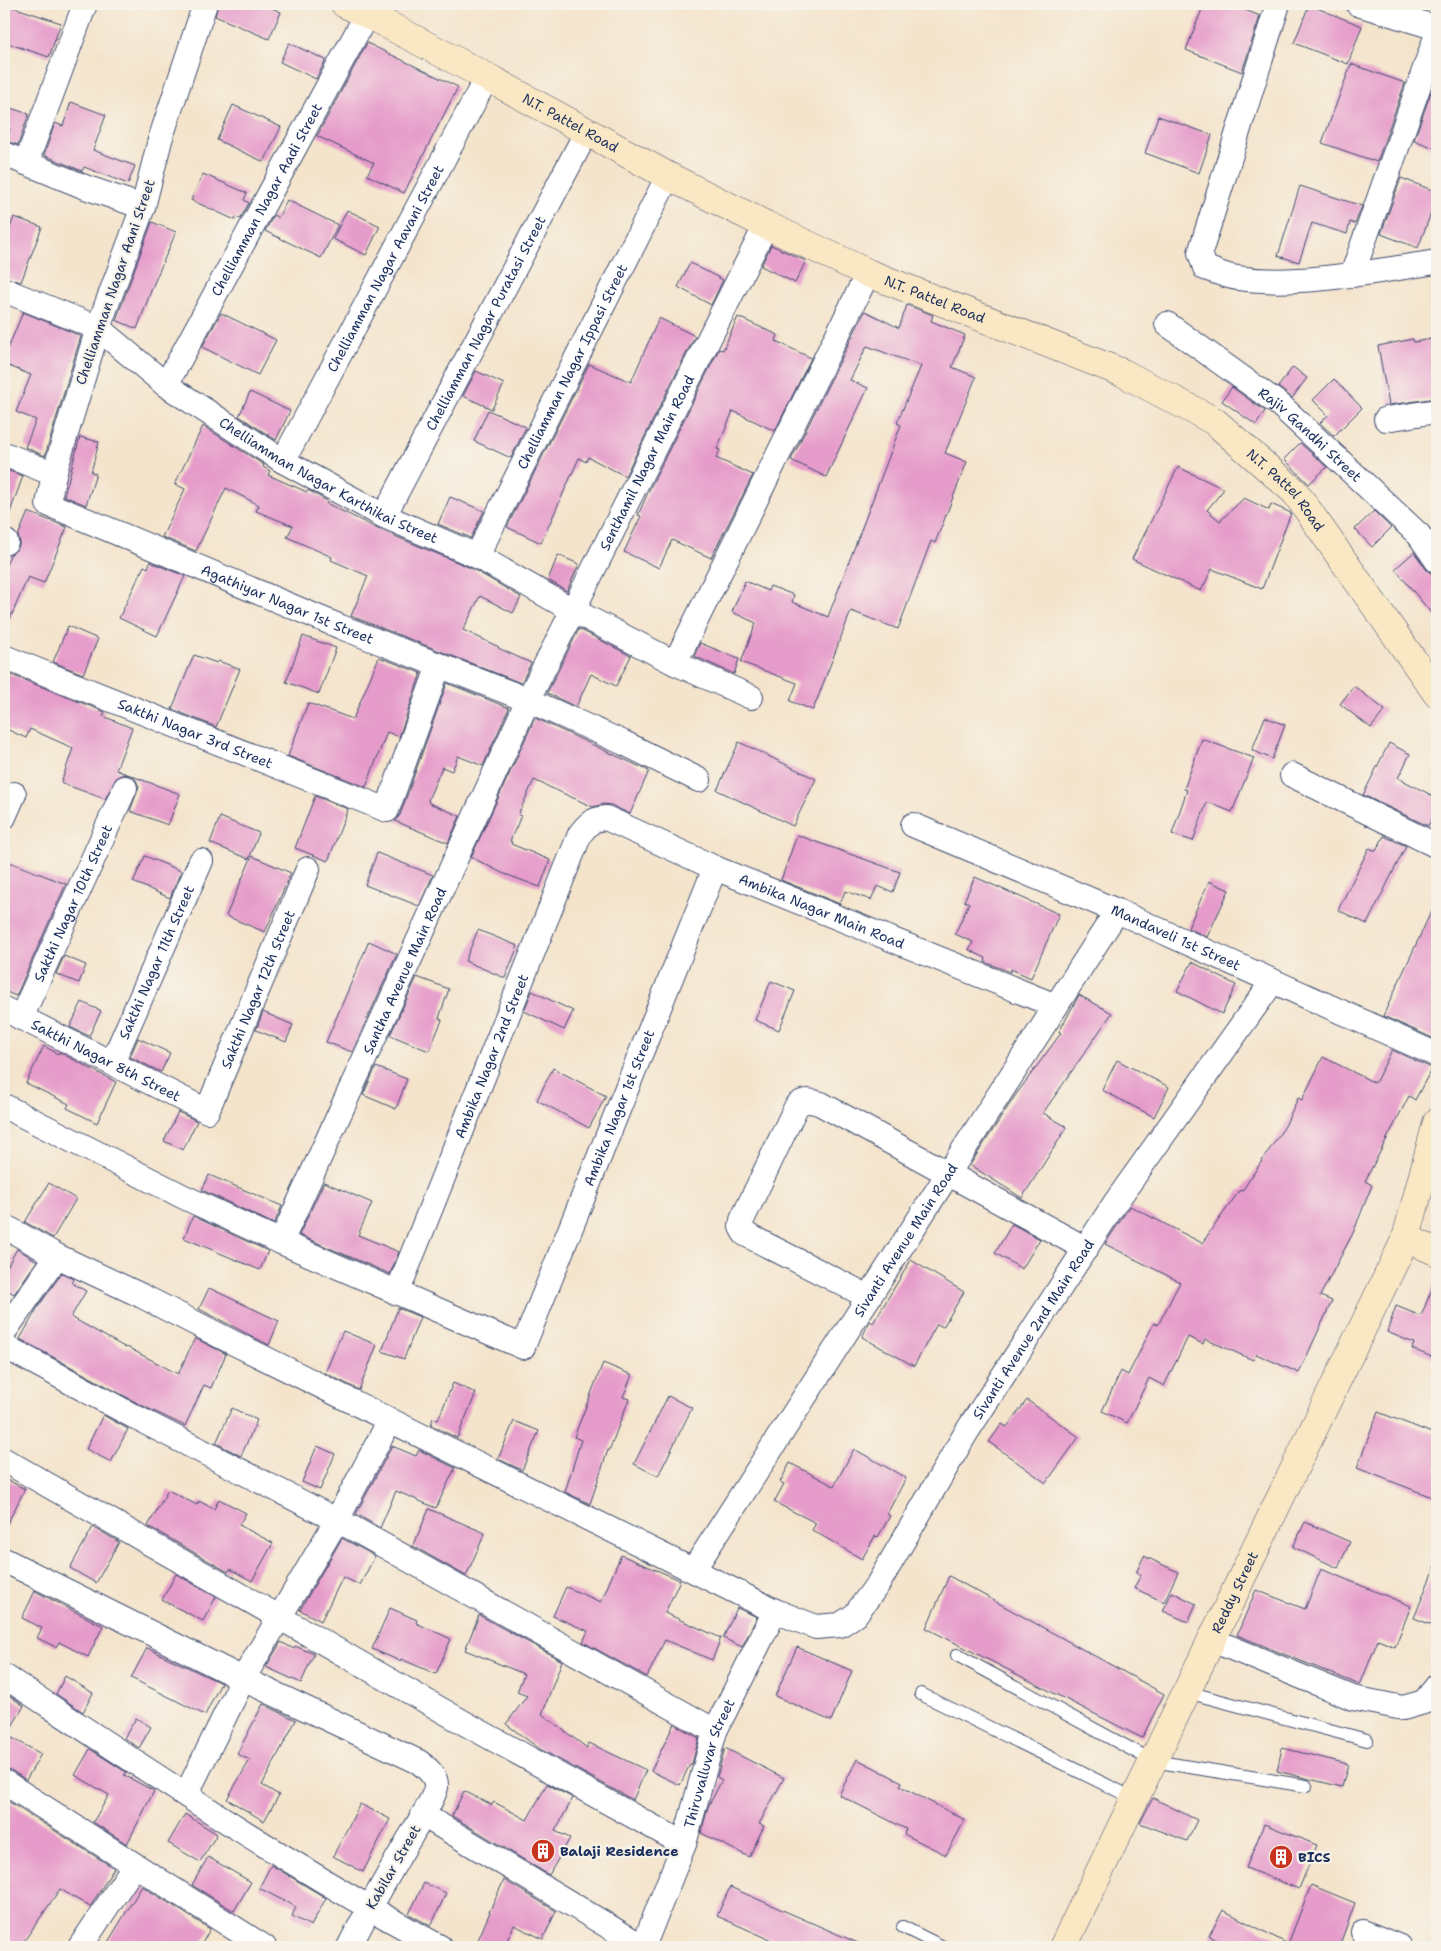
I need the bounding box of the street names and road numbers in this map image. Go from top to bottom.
street label: N.T. Pattel Road [519,89,622,156]
street label: Chelliamman Nagar Aadi Street [207,100,326,299]
street label: Chelliamman Nagar Aavani Street [323,162,448,375]
street label: Chelliamman Nagar Aani Street [71,177,159,387]
street label: Chelliamman Nagar Puratasi Street [422,213,550,434]
street label: Chelliamman Nagar Ippasi Street [513,261,631,472]
street label: N.T. Pattel Road [882,271,988,327]
street label: Senthamil Nagar Main Road [595,372,698,553]
street label: Rajiv Gandhi Street [1255,383,1365,486]
street label: Chelliamman Nagar Karthikai Street [216,413,441,547]
street label: N.T. Pattel Road [1243,445,1329,535]
street label: Agathiyar Nagar 1st Street [198,560,376,648]
street label: Sakthi Nagar 3rd Street [115,694,275,772]
street label: Sakthi Nagar 10th Street [30,822,116,985]
street label: Ambika Nagar Main Road [736,870,907,953]
street label: Sakthi Nagar 11th Street [115,883,198,1042]
street label: Santha Avenue Main Road [359,884,450,1057]
street label: Mandaveli 1st Street [1108,901,1243,974]
street label: Sakthi Nagar 12th Street [217,907,299,1071]
street label: Ambika Nagar 2nd Street [451,971,532,1141]
street label: Sakthi Nagar 8th Street [28,1015,184,1105]
street label: Ambika Nagar 1st Street [579,1027,658,1189]
street label: Sivanti Avenue Main Road [849,1160,962,1320]
street label: Sivanti Avenue 2nd Main Road [968,1236,1098,1423]
street label: Reddy Street [1207,1548,1262,1636]
street label: Thiruvalluvar Street [680,1696,739,1830]
street label: Kabilar Street [362,1822,424,1912]

